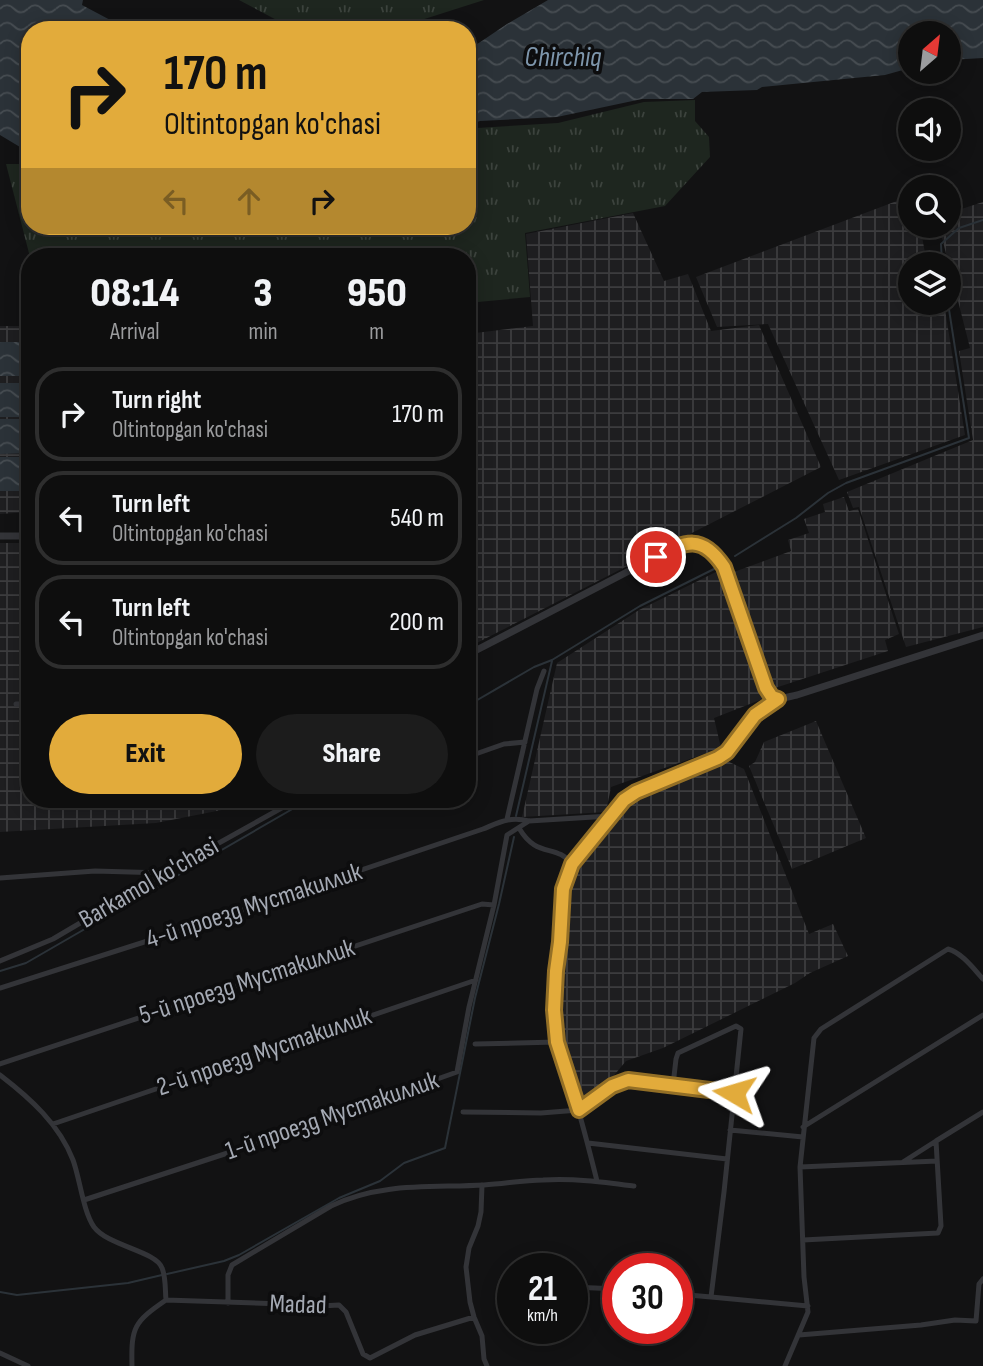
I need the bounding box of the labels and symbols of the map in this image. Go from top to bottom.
north arrow [898,21,961,84]
water label: Chirchiq [525,41,602,74]
pin [626,527,686,587]
street label: Barkamol ko'chasi [74,831,224,935]
street label: 4-й проезд Мустакиллик [142,856,366,956]
street label: 5-й проезд Мустакиллик [135,933,359,1031]
street label: 2-й проезд Мустакиллик [153,1001,376,1103]
position arrow [697,1056,771,1130]
street label: 1-й проезд Мустакиллик [221,1065,443,1167]
speed limit sign: 30 [602,1253,693,1344]
street label: Madad [269,1289,327,1321]

